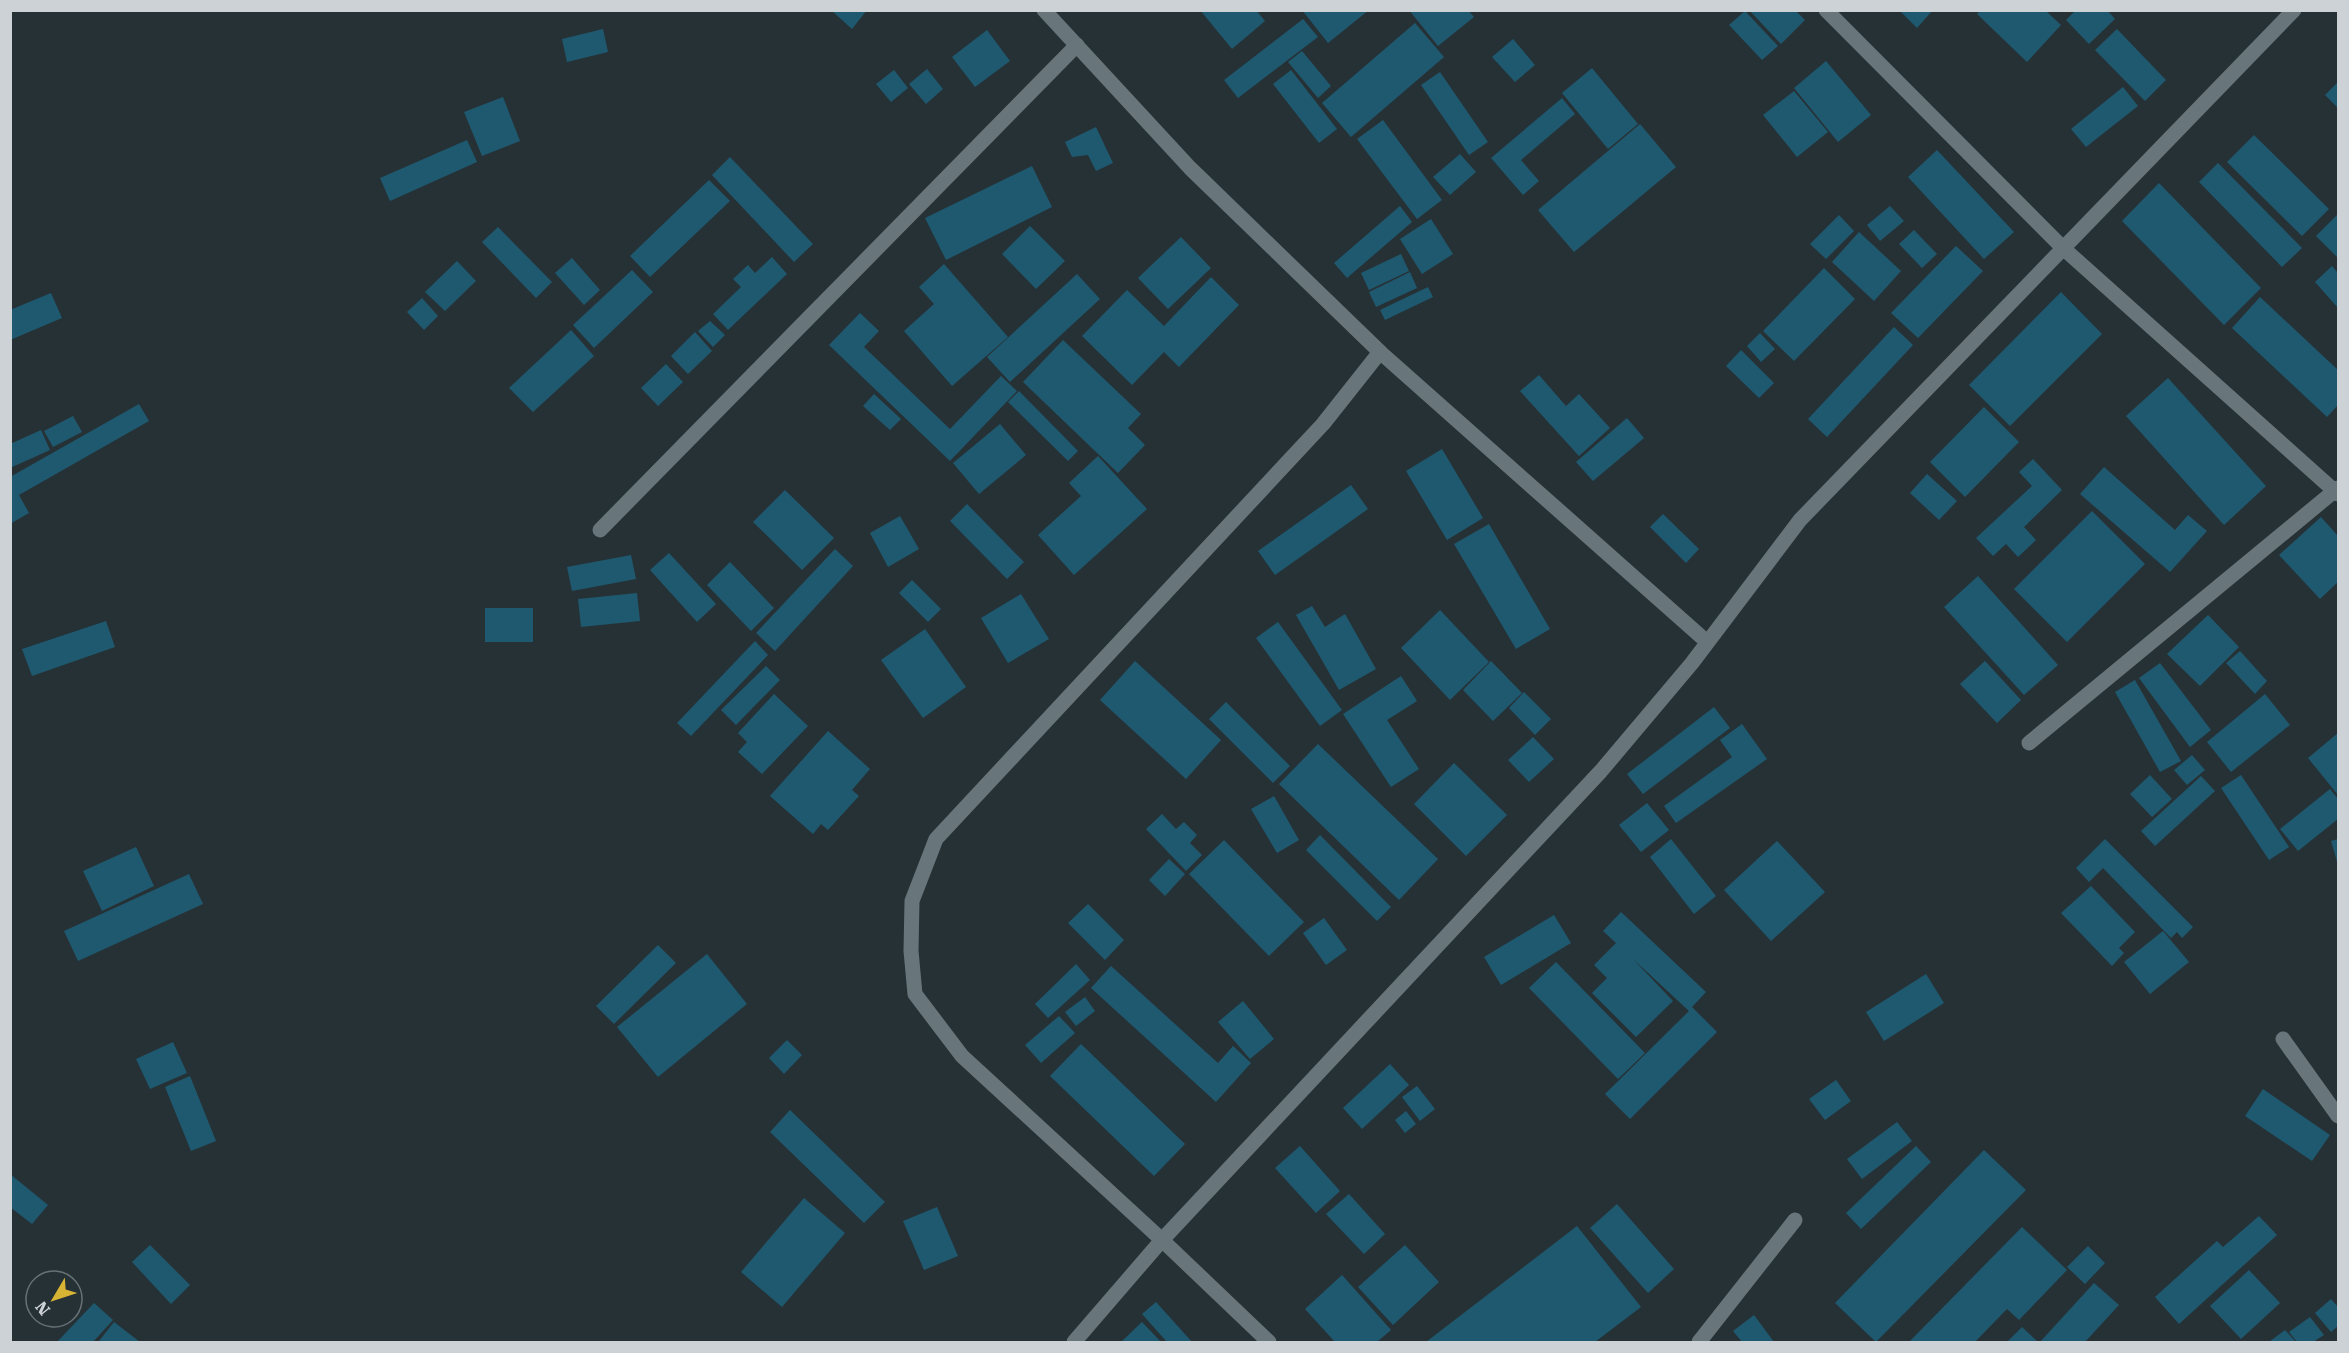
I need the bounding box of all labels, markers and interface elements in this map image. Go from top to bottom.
north arrow [24,1269,84,1329]
text: N [31,1297,54,1319]

